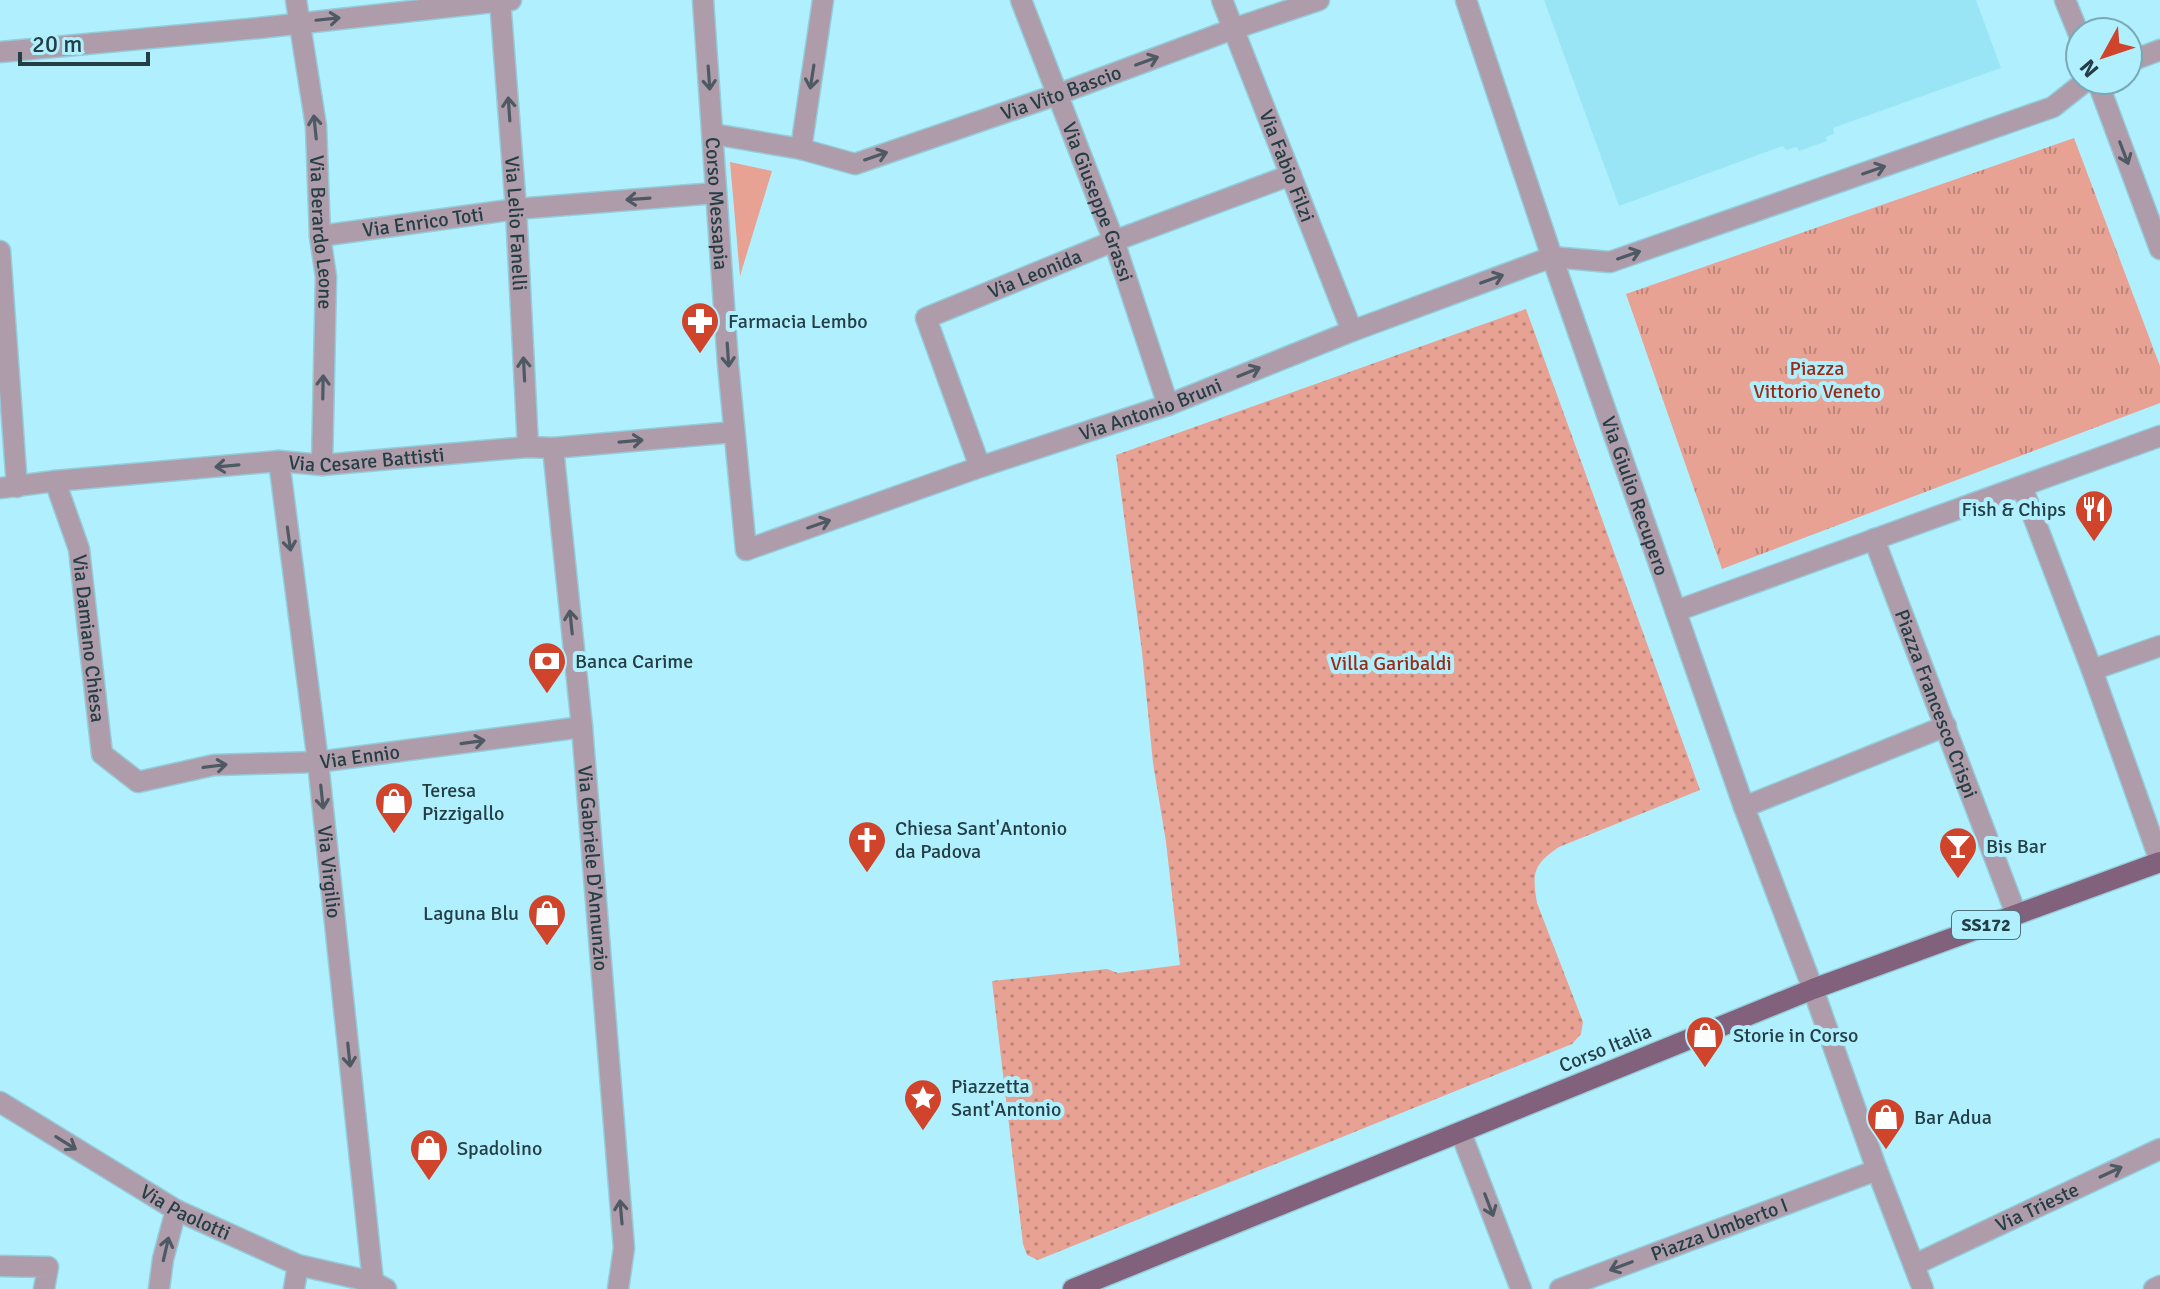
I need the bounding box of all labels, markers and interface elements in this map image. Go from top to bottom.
one-way arrow [314,12,341,27]
scale bar [20,16,148,66]
north arrow [2064,16,2144,96]
text: 20 m [32,29,82,59]
one-way arrow [1135,53,1159,67]
text: N [2074,54,2104,83]
street label: Via Vito Bascio [997,60,1125,126]
one-way arrow [702,64,717,91]
one-way arrow [804,64,819,89]
one-way arrow [501,96,516,123]
street label: Via Fabio Filzi [1253,106,1320,226]
one-way arrow [308,114,323,141]
street label: Via Giuseppe Grassi [1056,119,1138,285]
street label: Corso Messapia [699,136,734,271]
one-way arrow [2118,140,2132,165]
one-way arrow [863,148,888,163]
street label: Via Berardo Leone [304,155,338,310]
street label: Via Lelio Fanelli [499,155,532,292]
one-way arrow [1861,162,1886,176]
one-way arrow [625,192,652,207]
street label: Via Enrico Toti [361,202,485,243]
street label: Via Leonida [984,244,1085,304]
one-way arrow [1616,247,1641,262]
one-way arrow [1479,271,1504,285]
pharmacy icon: Farmacia Lembo [679,300,721,355]
place label: Farmacia Lembo [728,309,868,334]
one-way arrow [721,341,736,368]
one-way arrow [516,356,531,383]
park label: Piazza Vittorio Veneto [1753,356,1881,404]
one-way arrow [1236,364,1261,378]
street label: Via Antonio Bruni [1076,373,1226,446]
one-way arrow [316,374,331,401]
street label: Via Giulio Recupero [1596,413,1674,579]
one-way arrow [617,433,644,448]
street label: Via Cesare Battisti [287,442,445,478]
one-way arrow [214,459,241,474]
restaurant icon: Fish & Chips [2073,488,2115,543]
place label: Fish & Chips [1962,497,2066,522]
one-way arrow [807,515,832,530]
one-way arrow [282,526,297,551]
street label: Via Damiano Chiesa [67,553,110,724]
street label: Piazza Francesco Crispi [1889,606,1983,802]
one-way arrow [564,609,579,636]
bank icon: Banca Carime [526,640,568,695]
place label: Banca Carime [575,649,693,674]
park label: Villa Garibaldi [1330,651,1452,676]
one-way arrow [460,734,485,749]
street label: Via Ennio [318,739,401,775]
one-way arrow [201,759,227,774]
street label: Via Gabriele D'Annunzio [572,764,614,972]
place label: Teresa Pizzigallo [422,778,504,826]
shop icon: Teresa Pizzigallo [373,780,415,835]
one-way arrow [315,783,330,810]
place label: Chiesa Sant'Antonio da Padova [895,816,1067,864]
church icon: Chiesa Sant'Antonio da Padova [846,819,888,874]
street label: Via Virgilio [312,824,346,920]
bar icon: Bis Bar [1937,825,1979,880]
place label: Bis Bar [1986,834,2047,859]
shop icon: Laguna Blu [526,892,568,947]
place label: Laguna Blu [423,901,519,926]
road number: SS172 [1952,911,2020,939]
shop icon: Storie in Corso [1684,1014,1726,1069]
street label: Corso Italia [1555,1019,1655,1078]
place label: Storie in Corso [1733,1023,1858,1048]
one-way arrow [342,1041,357,1068]
place label: Piazzetta Sant'Antonio [951,1074,1061,1122]
place icon: Piazzetta Sant'Antonio [902,1077,944,1132]
shop icon: Bar Adua [1865,1096,1907,1151]
place label: Bar Adua [1914,1105,1992,1130]
shop icon: Spadolino [408,1127,450,1182]
one-way arrow [54,1135,77,1151]
place label: Spadolino [457,1136,542,1161]
one-way arrow [2098,1164,2122,1179]
street label: Via Trieste [1992,1177,2083,1238]
street label: Via Paolotti [135,1179,234,1246]
one-way arrow [1483,1193,1497,1217]
street label: Piazza Umberto I [1647,1193,1791,1267]
one-way arrow [613,1199,628,1225]
one-way arrow [159,1237,174,1263]
one-way arrow [1609,1260,1634,1274]

